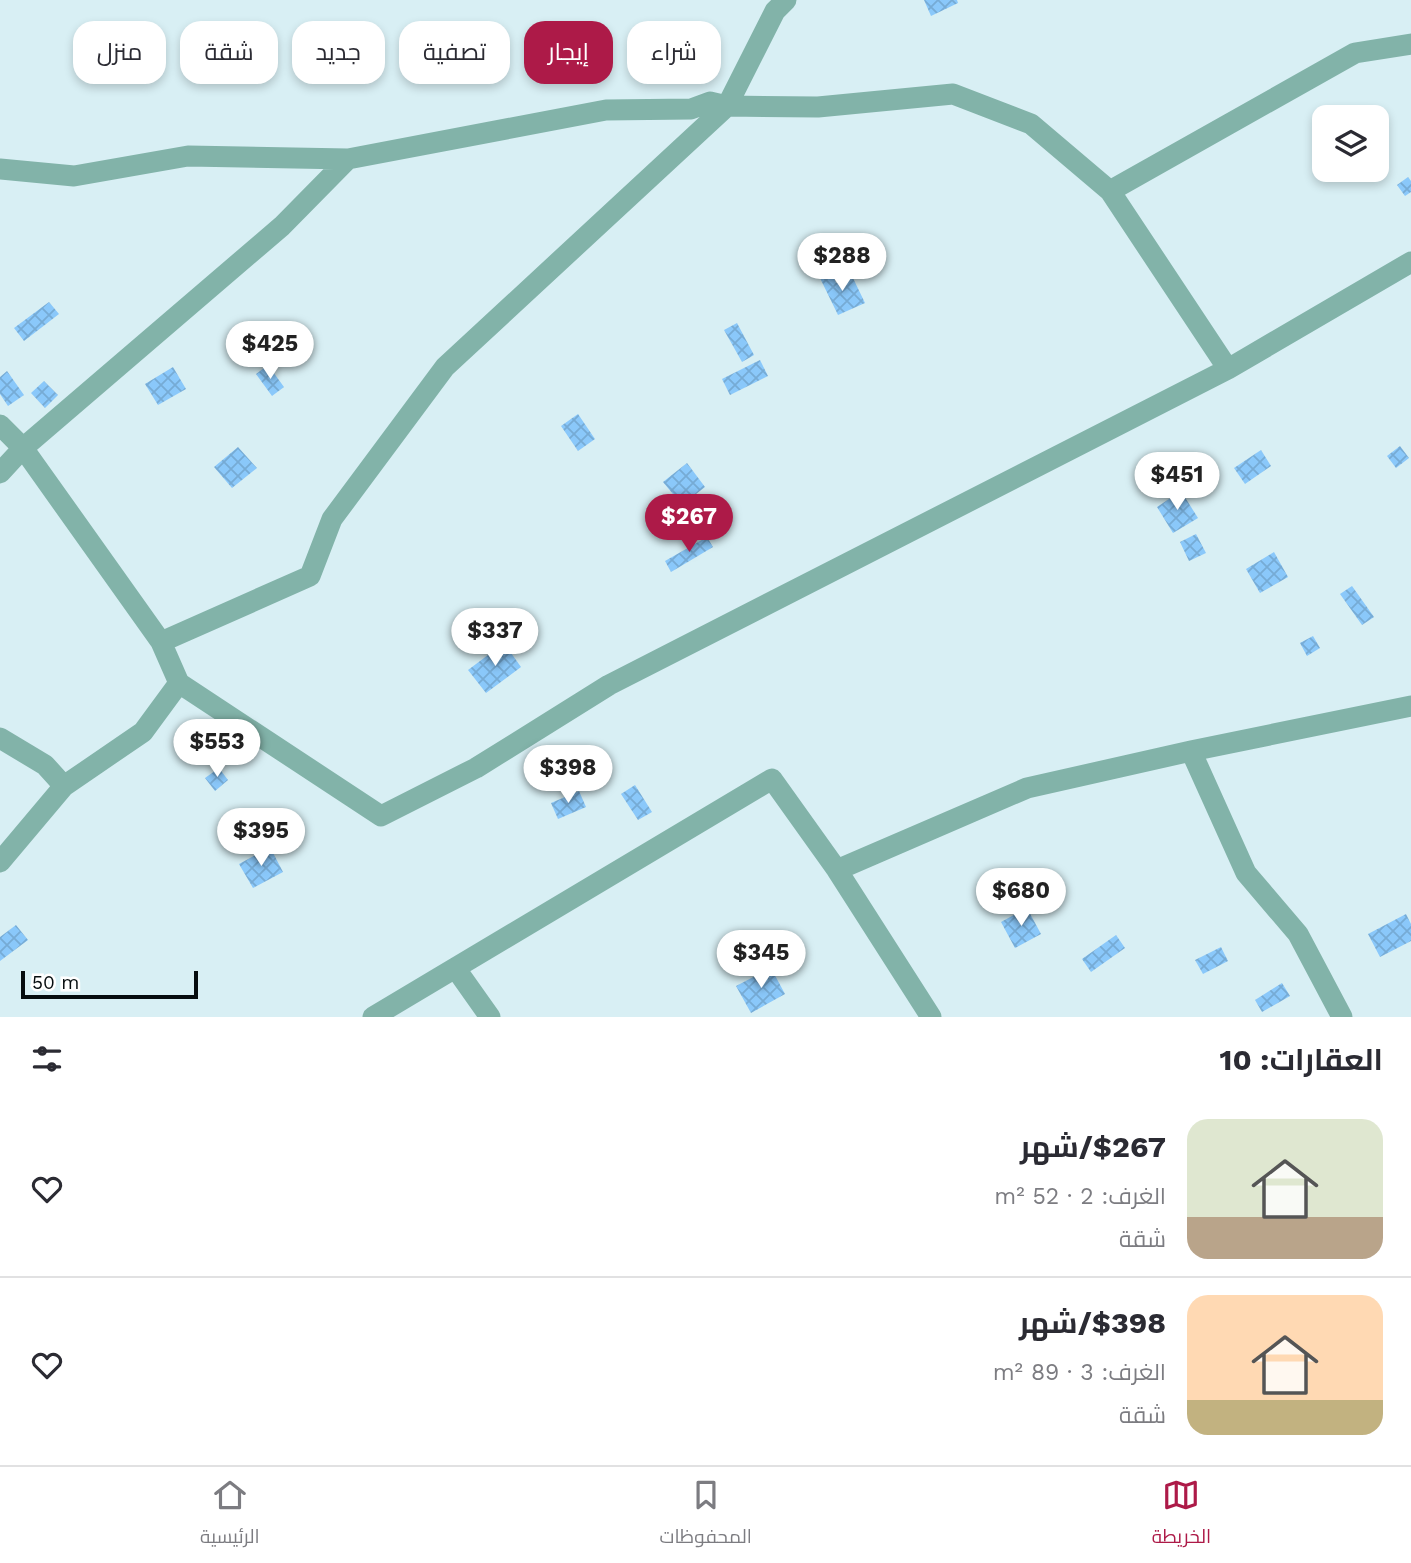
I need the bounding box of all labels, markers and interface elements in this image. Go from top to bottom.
chip: منزل [73,21,166,84]
chip: شقة [180,21,278,84]
chip: جديد [292,21,385,84]
chip: تصفية [399,21,510,84]
chip: إيجار [524,21,613,84]
chip: شراء [627,21,721,84]
map controls [1312,105,1389,182]
button: layers [1312,105,1389,182]
pin: $288 [801,233,883,293]
text: $288 [813,242,871,269]
pin: $425 [229,322,311,381]
text: $425 [242,330,298,357]
pin: $451 [1136,452,1218,512]
text: $451 [1151,461,1203,488]
pin: $267 [648,494,730,554]
text: $267 [661,503,717,530]
pin: $337 [454,608,536,668]
text: $337 [467,617,523,644]
pin: $553 [176,720,258,779]
text: $553 [189,728,245,755]
pin: $398 [527,746,609,805]
text: $398 [540,754,596,781]
pin: $395 [220,808,302,868]
text: $395 [233,817,289,844]
pin: $680 [980,869,1062,928]
text: $680 [992,877,1050,904]
pin: $345 [720,930,802,990]
text: $345 [733,939,789,966]
scale bar [21,968,198,1000]
text: 50 m [32,971,79,994]
icon: filters [28,1040,66,1078]
text: العقارات: 10 [1220,1042,1383,1077]
text: $267/شهر [1020,1129,1166,1164]
icon: home [1243,1147,1327,1231]
icon: heart [28,1170,66,1208]
text: الغرف: 2 · 52 m² [994,1183,1166,1210]
text: شقة [1119,1226,1166,1253]
text: $398/شهر [1019,1305,1166,1340]
icon: home [1243,1323,1327,1407]
icon: heart [28,1346,66,1384]
text: الغرف: 3 · 89 m² [993,1359,1166,1386]
text: شقة [1119,1402,1166,1429]
tab: الرئيسية [200,1476,260,1554]
tab: المحفوظات [659,1476,752,1554]
tab: الخريطة [1152,1476,1211,1554]

